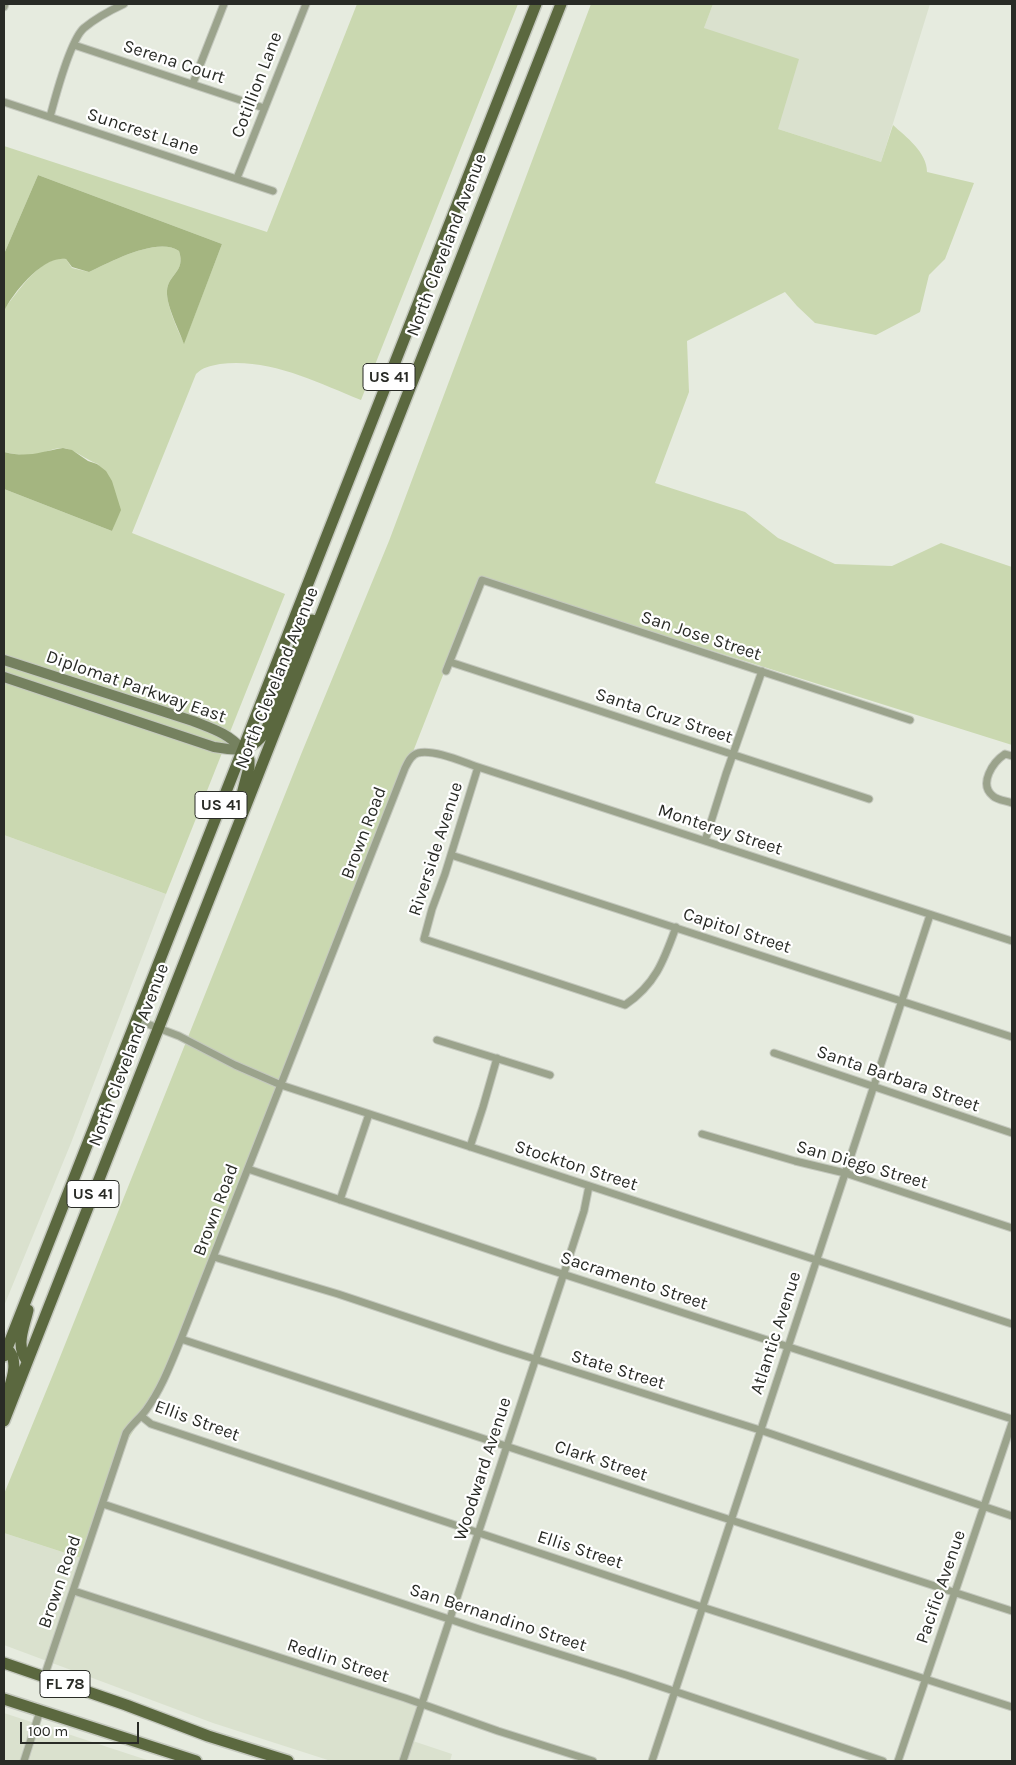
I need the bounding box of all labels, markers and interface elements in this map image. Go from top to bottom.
street label: Cotillion Lane [227,29,287,141]
street label: Serena Court [120,35,228,89]
street label: Suncrest Lane [84,104,202,160]
street label: North Cleveland Avenue [402,150,492,340]
road number: US 41 [363,364,415,391]
street label: North Cleveland Avenue [231,584,323,772]
street label: San Jose Street [638,606,764,666]
street label: Diplomat Parkway East [43,646,229,728]
street label: Santa Cruz Street [593,684,735,748]
street label: Riverside Avenue [404,779,468,919]
street label: Brown Road [337,784,391,882]
road number: US 41 [195,792,247,818]
street label: Monterey Street [655,800,785,860]
street label: Capitol Street [680,903,794,959]
street label: North Cleveland Avenue [84,960,174,1150]
street label: Santa Barbara Street [814,1041,982,1117]
street label: Stockton Street [512,1136,640,1196]
street label: San Diego Street [794,1136,930,1194]
street label: Brown Road [189,1161,243,1259]
road number: US 41 [67,1180,119,1208]
street label: Sacramento Street [558,1247,710,1315]
street label: Atlantic Avenue [746,1269,806,1397]
street label: State Street [568,1345,668,1395]
street label: Woodward Avenue [450,1395,516,1543]
street label: Ellis Street [152,1396,242,1446]
street label: Clark Street [552,1436,650,1486]
street label: Ellis Street [534,1526,626,1574]
street label: Pacific Avenue [911,1527,971,1647]
street label: Brown Road [34,1533,86,1631]
street label: San Bernandino Street [407,1579,589,1657]
street label: Redlin Street [284,1634,392,1688]
road number: FL 78 [40,1670,90,1698]
scale bar [22,1712,141,1744]
text: 100 m [28,1722,68,1740]

